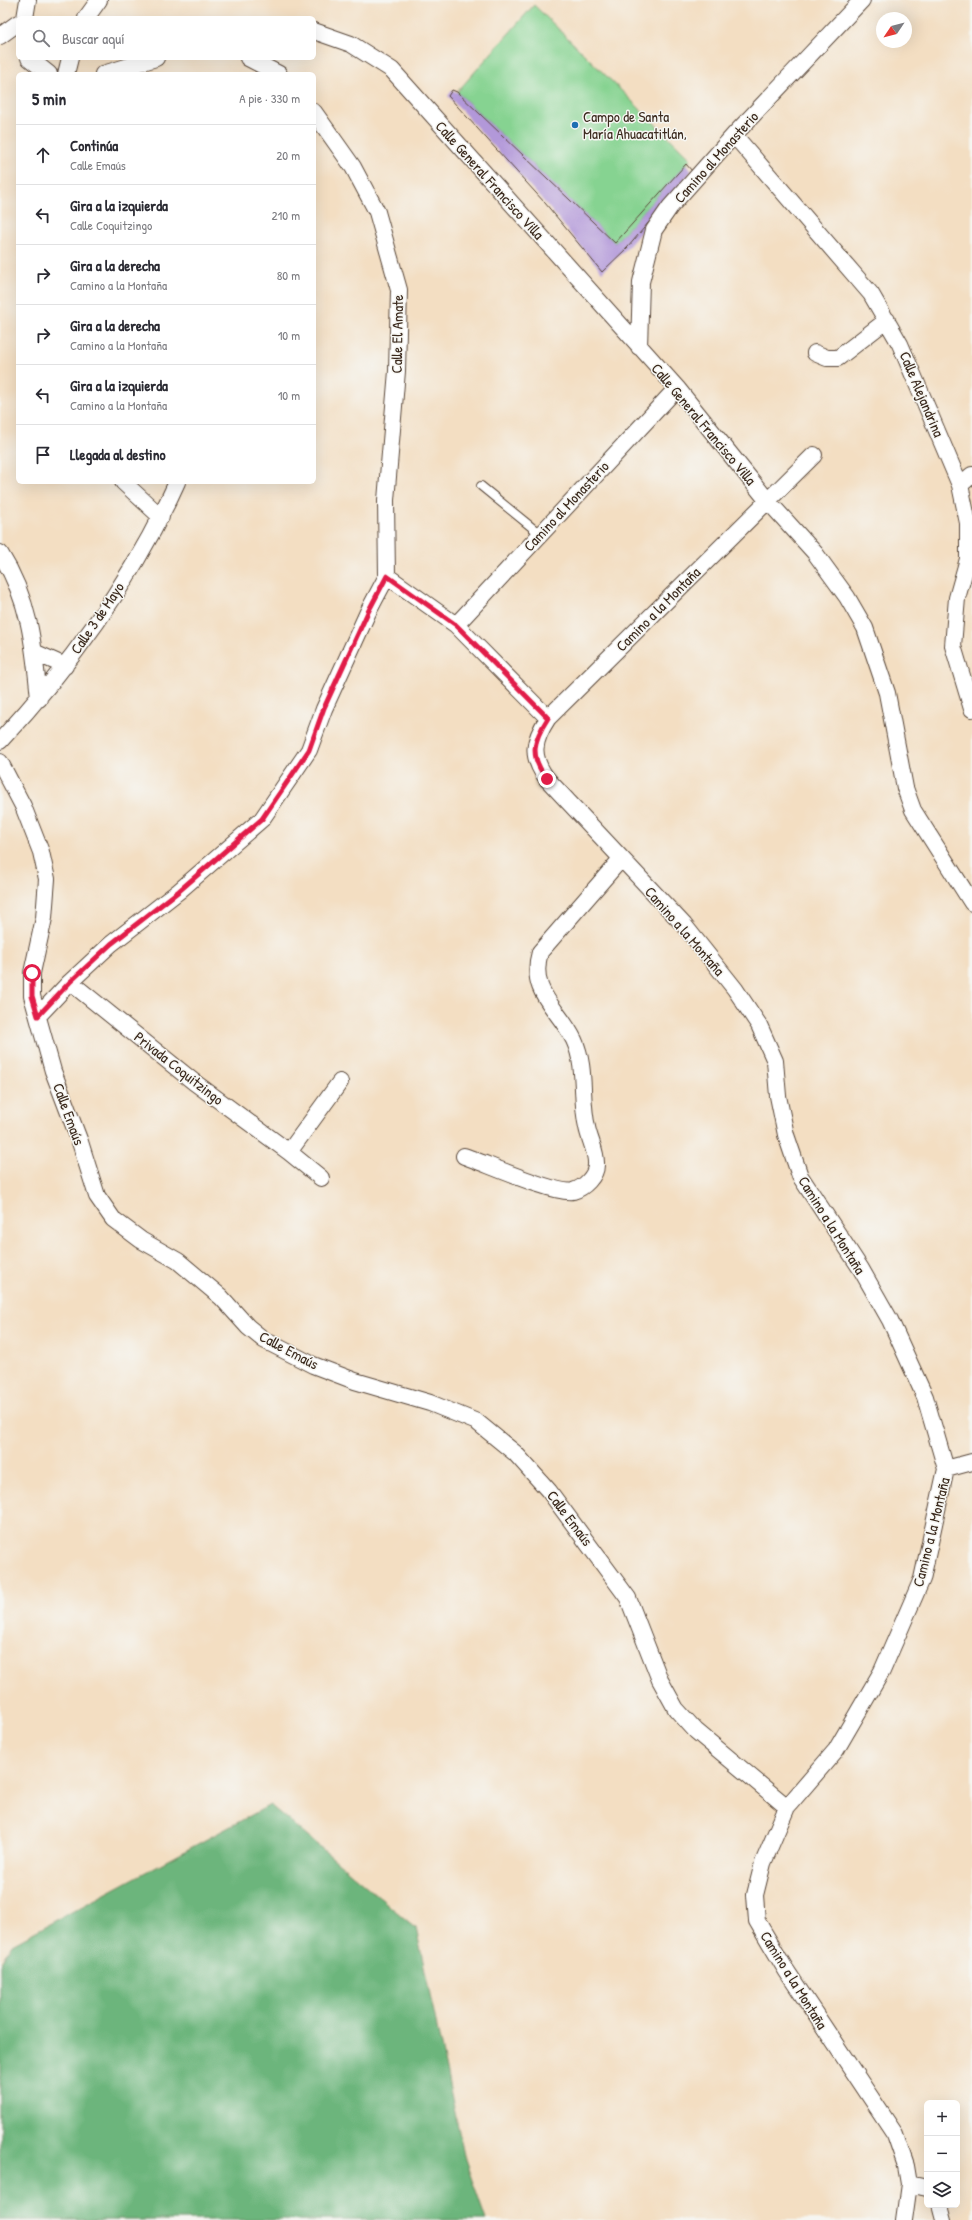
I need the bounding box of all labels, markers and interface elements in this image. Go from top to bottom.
north arrow [876,12,912,48]
search box [16,16,316,60]
icon: search [30,27,52,49]
text: Buscar aquí [62,28,125,49]
text: 5 min [32,87,66,110]
text: A pie · 330 m [239,89,300,107]
place label: Campo de Santa María Ahuacatitlán, [583,106,687,144]
street label: Camino al Monasterio [669,107,763,207]
street label: Calle General Francisco Villa [431,116,549,244]
marker: Campo de Santa María Ahuacatitlán, [570,120,580,130]
text: Continúa [70,135,118,156]
icon: ahead [32,144,54,166]
text: 20 m [276,146,300,164]
text: Calle Emaús [70,156,126,174]
text: Gira a la izquierda [70,195,168,216]
icon: left [32,204,54,226]
text: 210 m [272,206,300,224]
text: Calle Coquitzingo [70,216,152,234]
text: Gira a la derecha [70,255,160,276]
icon: right [32,264,54,286]
text: 80 m [277,266,300,284]
text: Camino a la Montaña [70,276,167,294]
street label: Calle El Amate [386,295,408,373]
text: Gira a la derecha [70,315,160,336]
icon: right [32,324,54,346]
text: 10 m [278,326,300,344]
text: Camino a la Montaña [70,336,167,354]
street label: Calle Alejandrina [895,348,950,440]
street label: Calle General Francisco Villa [647,358,761,490]
text: Gira a la izquierda [70,375,168,396]
icon: left [32,384,54,406]
text: 10 m [278,386,300,404]
text: Camino a la Montaña [70,396,167,414]
icon: arrive [32,444,54,466]
text: Llegada al destino [70,444,166,465]
street label: Camino al Monasterio [518,456,614,556]
street label: Camino a la Montaña [611,562,705,656]
street label: Calle 3 de Mayo [65,578,129,658]
route end [538,770,556,788]
street label: Camino a la Montaña [640,882,730,980]
route start [23,964,41,982]
street label: Privada Coquitzingo [130,1026,228,1110]
street label: Calle Emaús [48,1080,90,1148]
street label: Camino a la Montaña [793,1172,871,1278]
street label: Calle Emaús [256,1326,323,1375]
street label: Camino a la Montaña [907,1475,955,1589]
street label: Calle Emaús [542,1486,598,1550]
street label: Camino a la Montaña [755,1927,833,2033]
map controls [924,2100,960,2208]
button: + [924,2100,960,2136]
button: − [924,2136,960,2172]
button: layers [924,2172,960,2208]

